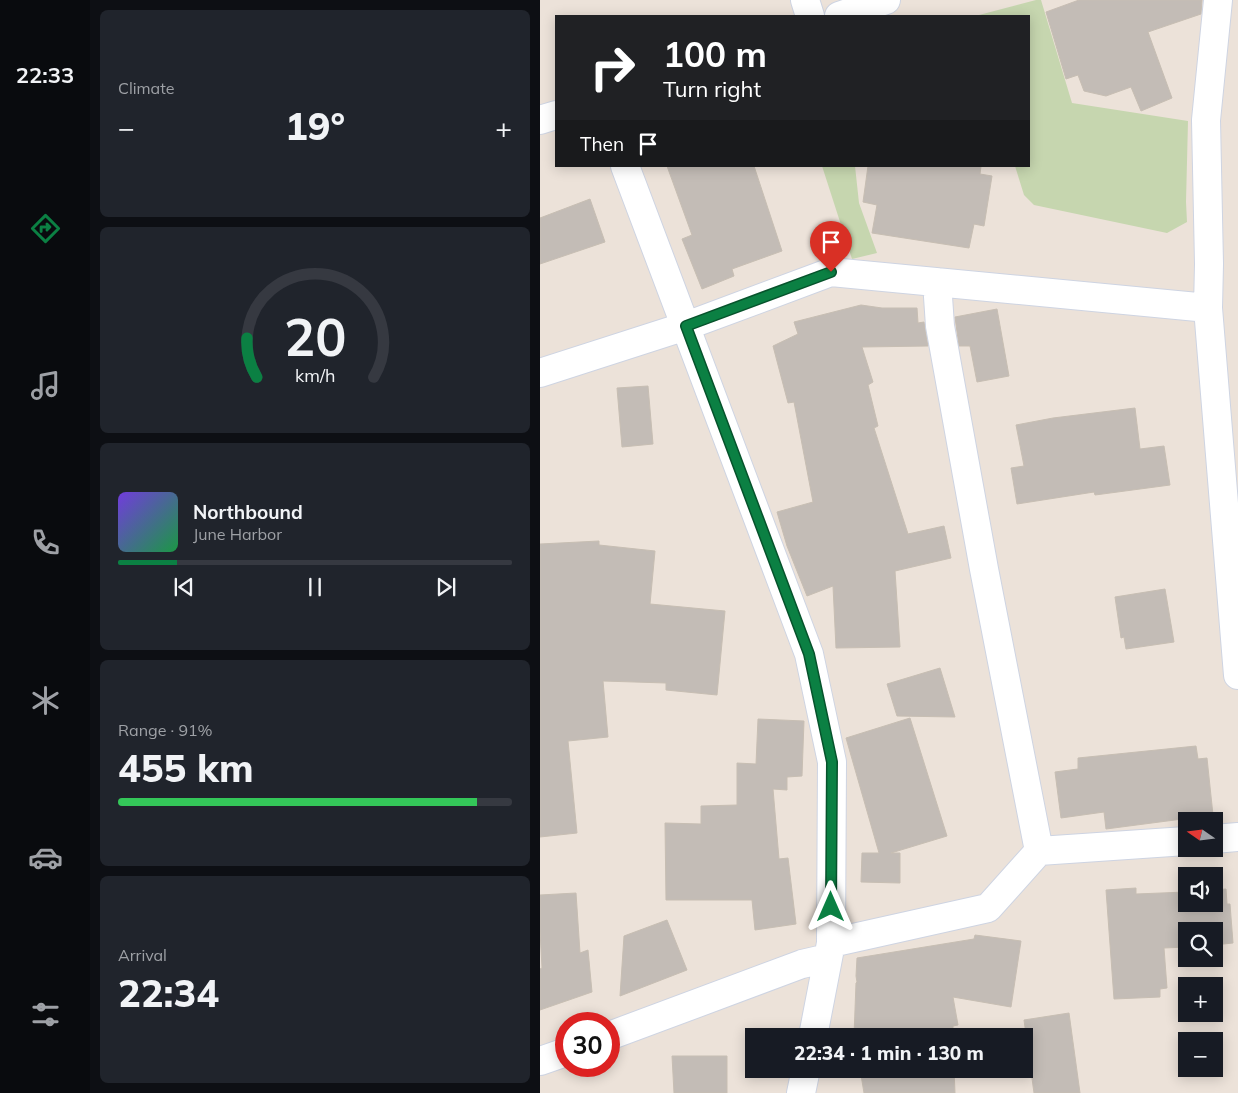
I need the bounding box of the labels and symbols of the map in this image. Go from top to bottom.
pin [810,221,852,272]
north arrow [1178,812,1222,858]
position arrow [804,880,856,932]
speed limit sign: 30 [555,1012,620,1077]

